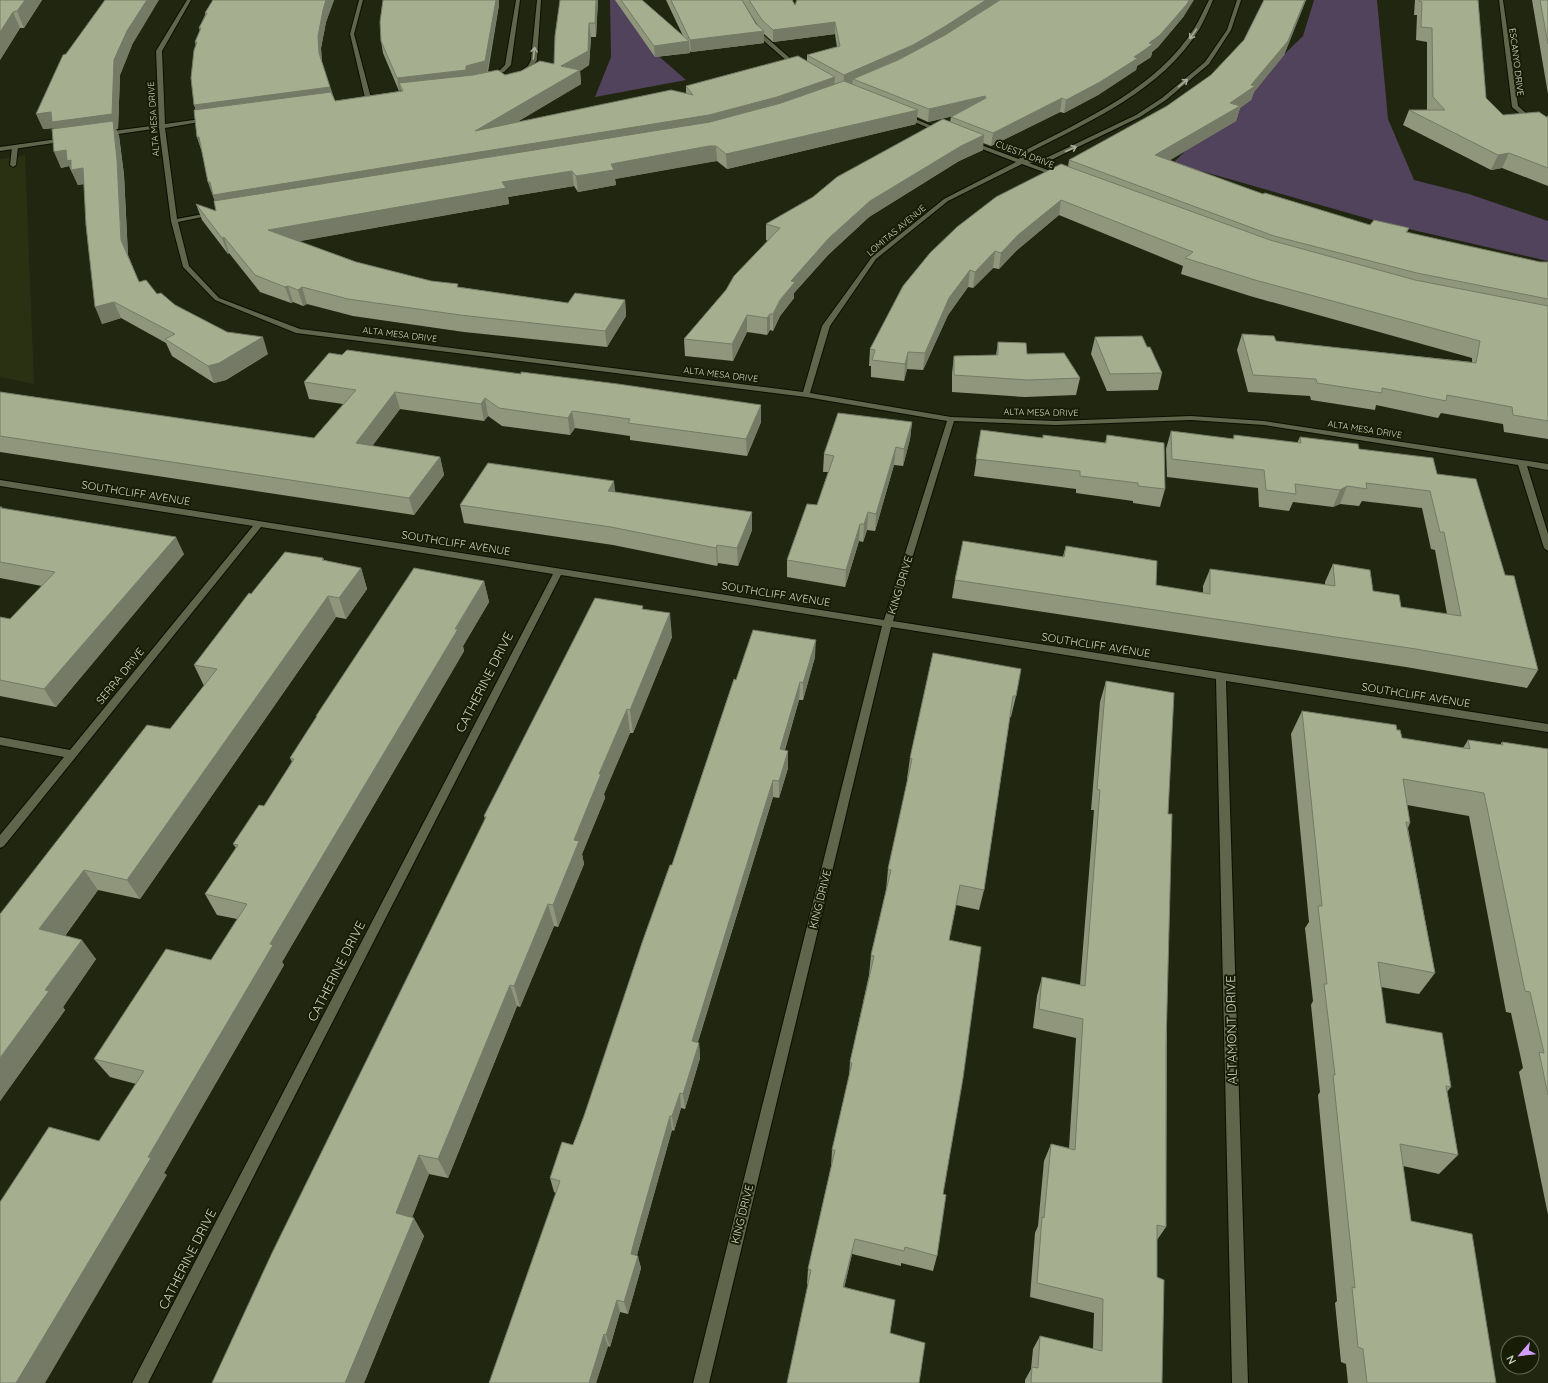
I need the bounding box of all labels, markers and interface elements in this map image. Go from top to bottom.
street label: ESCANYO DRIVE [1507,27,1527,97]
one-way arrow [1189,28,1197,39]
one-way arrow [531,47,538,60]
one-way arrow [1177,78,1188,87]
street label: ALTA MESA DRIVE [145,81,161,157]
street label: CUESTA DRIVE [994,138,1056,170]
one-way arrow [1065,144,1077,152]
street label: LOMITAS AVENUE [864,202,928,258]
street label: ALTA MESA DRIVE [362,324,438,344]
street label: ALTA MESA DRIVE [683,364,759,384]
street label: ALTA MESA DRIVE [1003,406,1079,418]
street label: ALTA MESA DRIVE [1327,418,1403,440]
street label: SOUTHCLIFF AVENUE [81,477,191,509]
street label: SOUTHCLIFF AVENUE [401,527,511,559]
street label: KING DRIVE [884,554,916,616]
street label: SOUTHCLIFF AVENUE [721,578,831,610]
street label: CATHERINE DRIVE [452,629,516,735]
street label: SOUTHCLIFF AVENUE [1041,629,1151,661]
street label: SERRA DRIVE [93,645,147,707]
street label: SOUTHCLIFF AVENUE [1361,679,1471,711]
street label: KING DRIVE [806,868,834,930]
street label: CATHERINE DRIVE [304,918,368,1024]
street label: ALTAMONT DRIVE [1222,975,1240,1085]
street label: KING DRIVE [728,1183,756,1245]
street label: CATHERINE DRIVE [155,1206,219,1312]
north arrow [1500,1335,1540,1375]
text: N [1503,1353,1519,1367]

